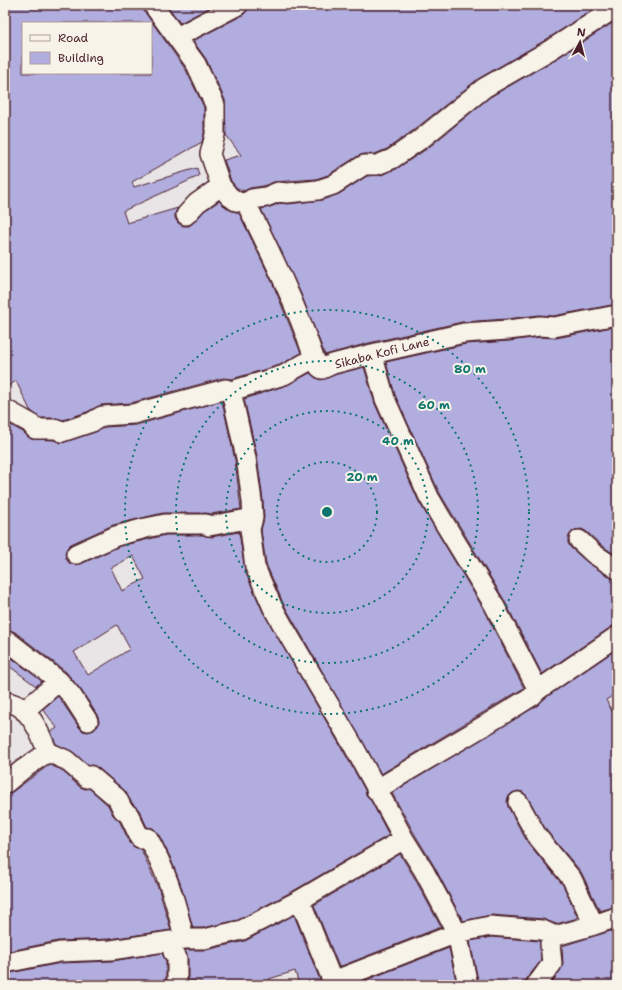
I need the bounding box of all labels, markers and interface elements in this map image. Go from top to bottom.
legend [22,22,152,74]
north arrow [560,22,600,62]
text: N [576,25,587,41]
text: Road [58,30,89,46]
text: Building [58,50,104,66]
street label: Sikaba Kofi Lane [333,333,431,372]
text: 80 m [454,361,486,377]
text: 60 m [418,397,450,413]
text: 40 m [382,433,414,449]
text: 20 m [346,469,378,485]
centre of rings [320,505,334,519]

